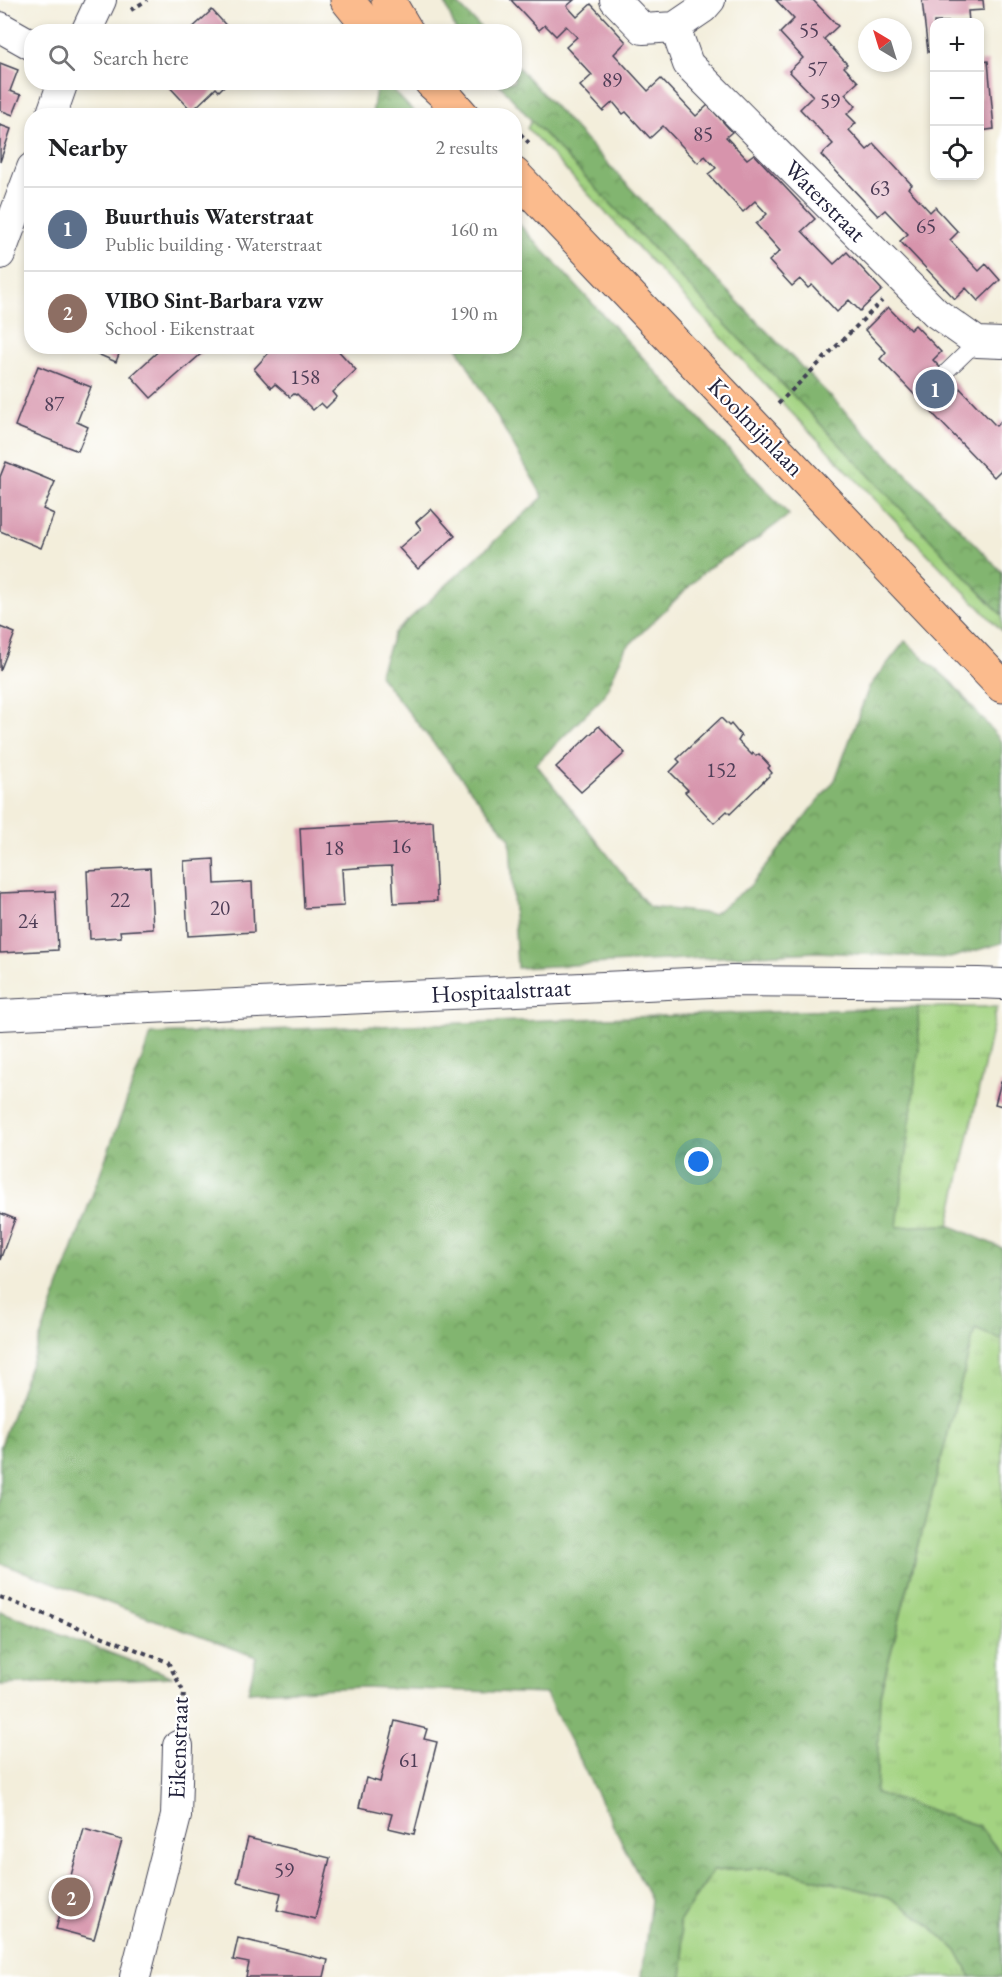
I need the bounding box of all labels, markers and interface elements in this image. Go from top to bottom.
house number: 55 [799,16,819,43]
north arrow [858,18,912,72]
map controls [930,18,984,180]
button: + [930,18,984,72]
search box [24,24,522,90]
icon: search [45,41,78,74]
text: Search here [93,43,188,72]
house number: 57 [807,55,828,82]
house number: 89 [602,66,622,93]
button: − [930,72,984,126]
house number: 59 [820,87,840,114]
house number: 85 [693,120,713,147]
button: locate [930,126,984,180]
text: Nearby [48,130,128,164]
text: 2 results [435,134,498,160]
street label: Waterstraat [778,153,873,249]
house number: 63 [870,174,890,201]
text: Buurthuis Waterstraat [105,202,313,231]
house number: 65 [916,212,936,239]
text: 1 [62,216,73,242]
text: 160 m [450,216,498,242]
text: Public building · Waterstraat [105,231,322,257]
text: VIBO Sint-Barbara vzw [105,286,324,315]
text: 2 [62,300,73,326]
text: 190 m [450,300,498,326]
text: School · Eikenstraat [105,315,255,341]
house number: 158 [290,363,320,390]
pin: 1 [916,366,954,412]
street label: Koolmijnlaan [702,371,811,483]
house number: 87 [44,390,65,417]
house number: 152 [706,756,736,783]
house number: 16 [391,832,411,859]
house number: 18 [324,834,344,861]
house number: 22 [110,886,130,913]
house number: 20 [210,894,230,921]
house number: 24 [18,907,39,934]
street label: Hospitaalstraat [430,971,572,1010]
your location [684,1147,713,1176]
street label: Eikenstraat [160,1696,195,1800]
house number: 61 [399,1746,419,1773]
house number: 59 [274,1856,294,1883]
pin: 2 [52,1874,90,1920]

